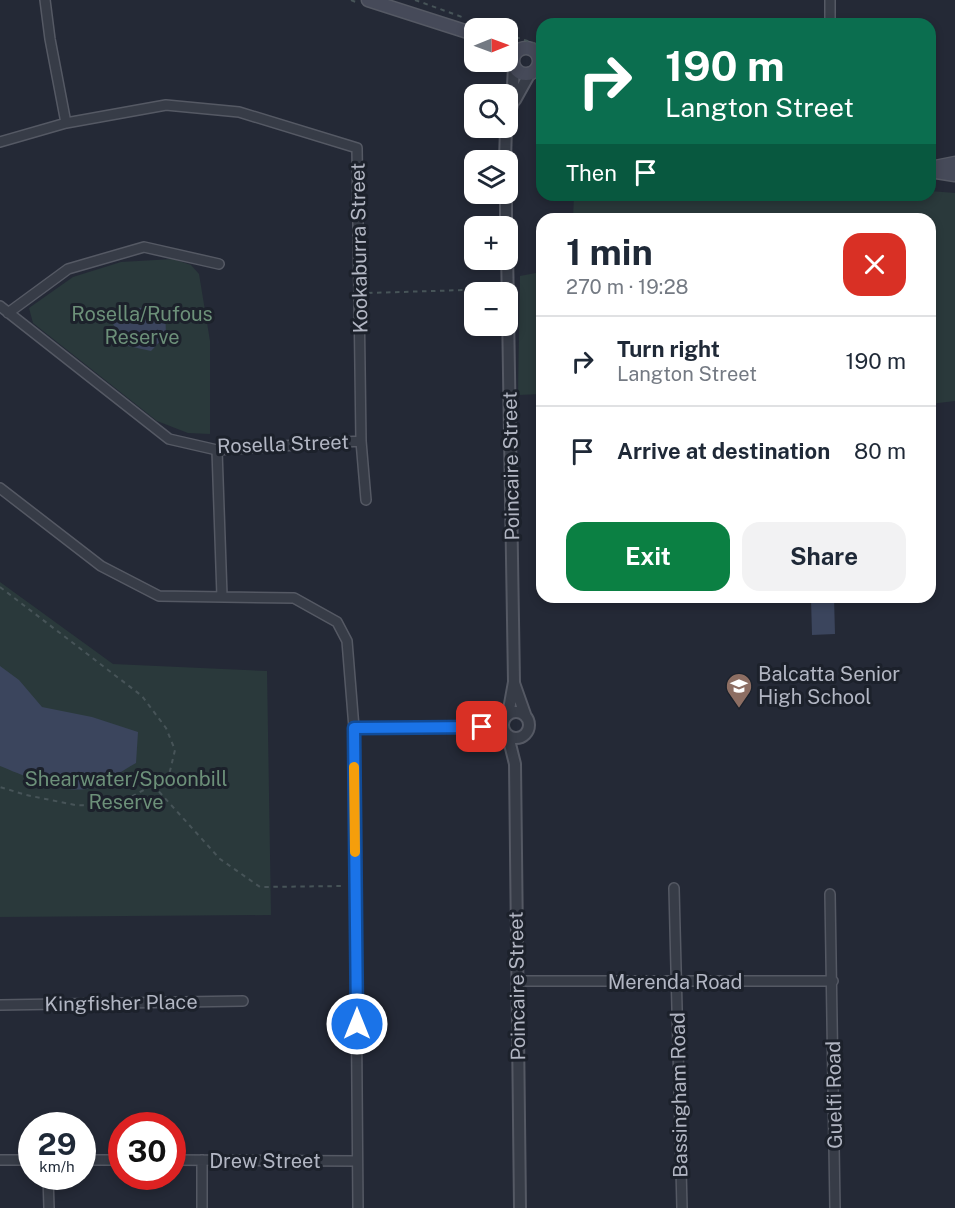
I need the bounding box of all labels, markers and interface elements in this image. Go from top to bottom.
north arrow [464,18,518,72]
map controls [464,18,518,336]
text: 190 m [665,41,785,90]
icon: right [566,42,644,120]
button: search [464,84,518,138]
text: Langton Street [665,91,854,123]
button: layers [464,150,518,204]
icon: arrive [629,156,662,189]
text: Then [566,160,617,186]
street label: Kookaburra Street [346,162,372,334]
button: + [464,216,518,270]
text: 1 min [566,231,653,273]
button: close [843,233,906,296]
text: 270 m · 19:28 [566,275,689,299]
button: − [464,282,518,336]
park label: Rosella/Rufous Reserve [71,302,213,349]
text: Turn right [617,336,720,362]
icon: right [566,345,599,378]
text: 190 m [846,348,906,374]
text: Langton Street [617,362,757,386]
street label: Poincaire Street [498,391,524,541]
street label: Rosella Street [217,430,349,458]
icon: arrive [566,435,599,468]
text: Arrive at destination [617,438,830,464]
text: 80 m [854,438,906,464]
button: Exit [566,522,730,591]
button: Share [742,522,906,591]
place label: Balcatta Senior High School [758,662,900,709]
school or university icon: Balcatta Senior High School [724,671,754,709]
pin [456,701,507,752]
icon: arrive [465,710,498,743]
park label: Shearwater/Spoonbill Reserve [24,767,228,814]
street label: Poincaire Street [504,911,530,1061]
street label: Merenda Road [608,970,742,994]
street label: Kingfisher Place [44,990,198,1016]
position arrow [325,992,389,1056]
street label: Bassingham Road [666,1012,692,1178]
street label: Guelfi Road [821,1041,847,1149]
speed limit sign: 30 [108,1112,186,1190]
text: 29 [38,1126,76,1162]
street label: Drew Street [209,1149,321,1173]
text: km/h [39,1158,75,1175]

